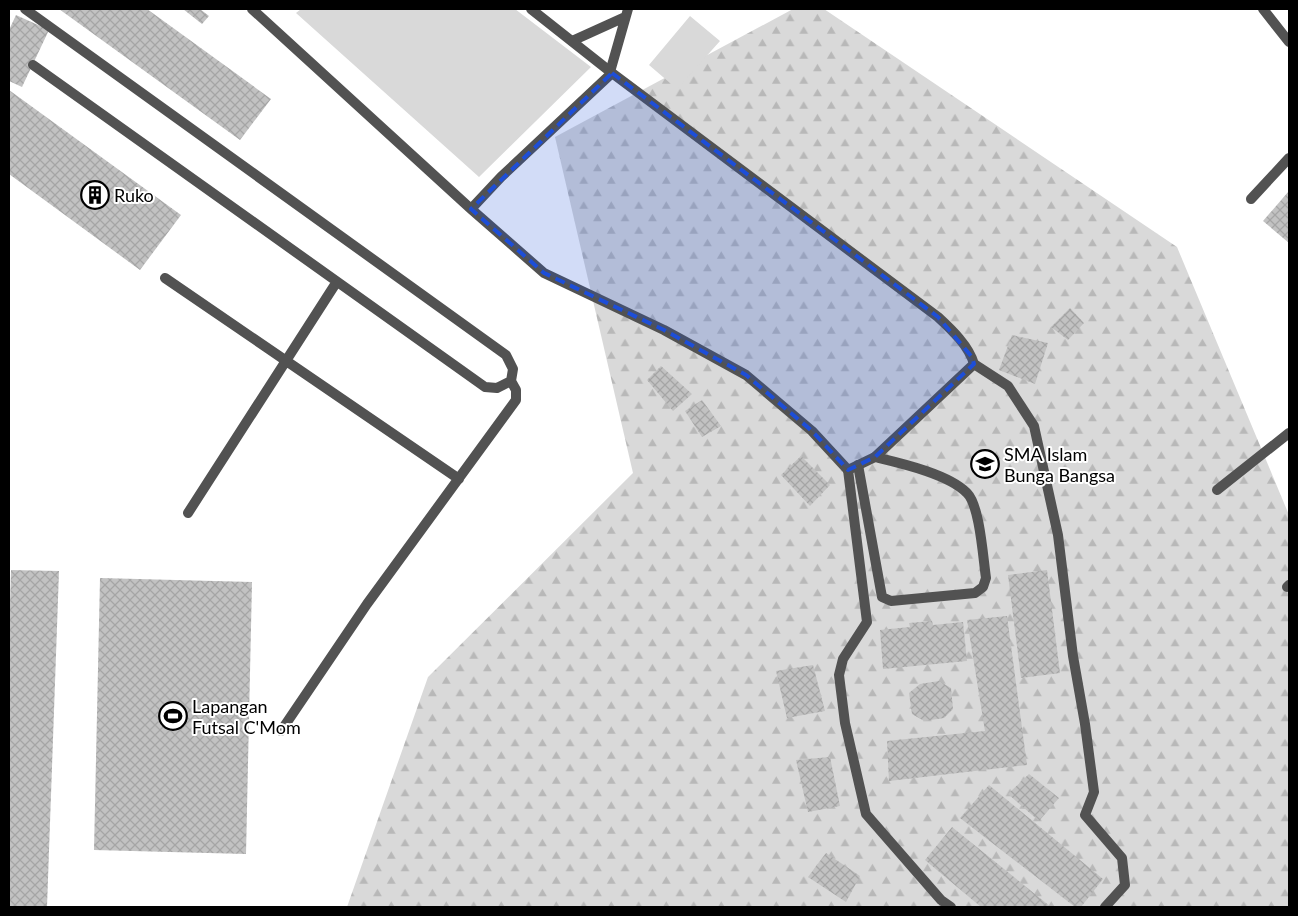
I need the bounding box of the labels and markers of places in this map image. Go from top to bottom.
building icon: Ruko [80,180,110,210]
place label: Ruko [114,184,154,206]
place label: SMA Islam Bunga Bangsa [1004,443,1115,486]
school or university icon: SMA Islam Bunga Bangsa [970,449,1000,479]
place label: Lapangan Futsal C'Mom [192,695,301,738]
sports icon: Lapangan Futsal C'Mom [158,701,188,731]

